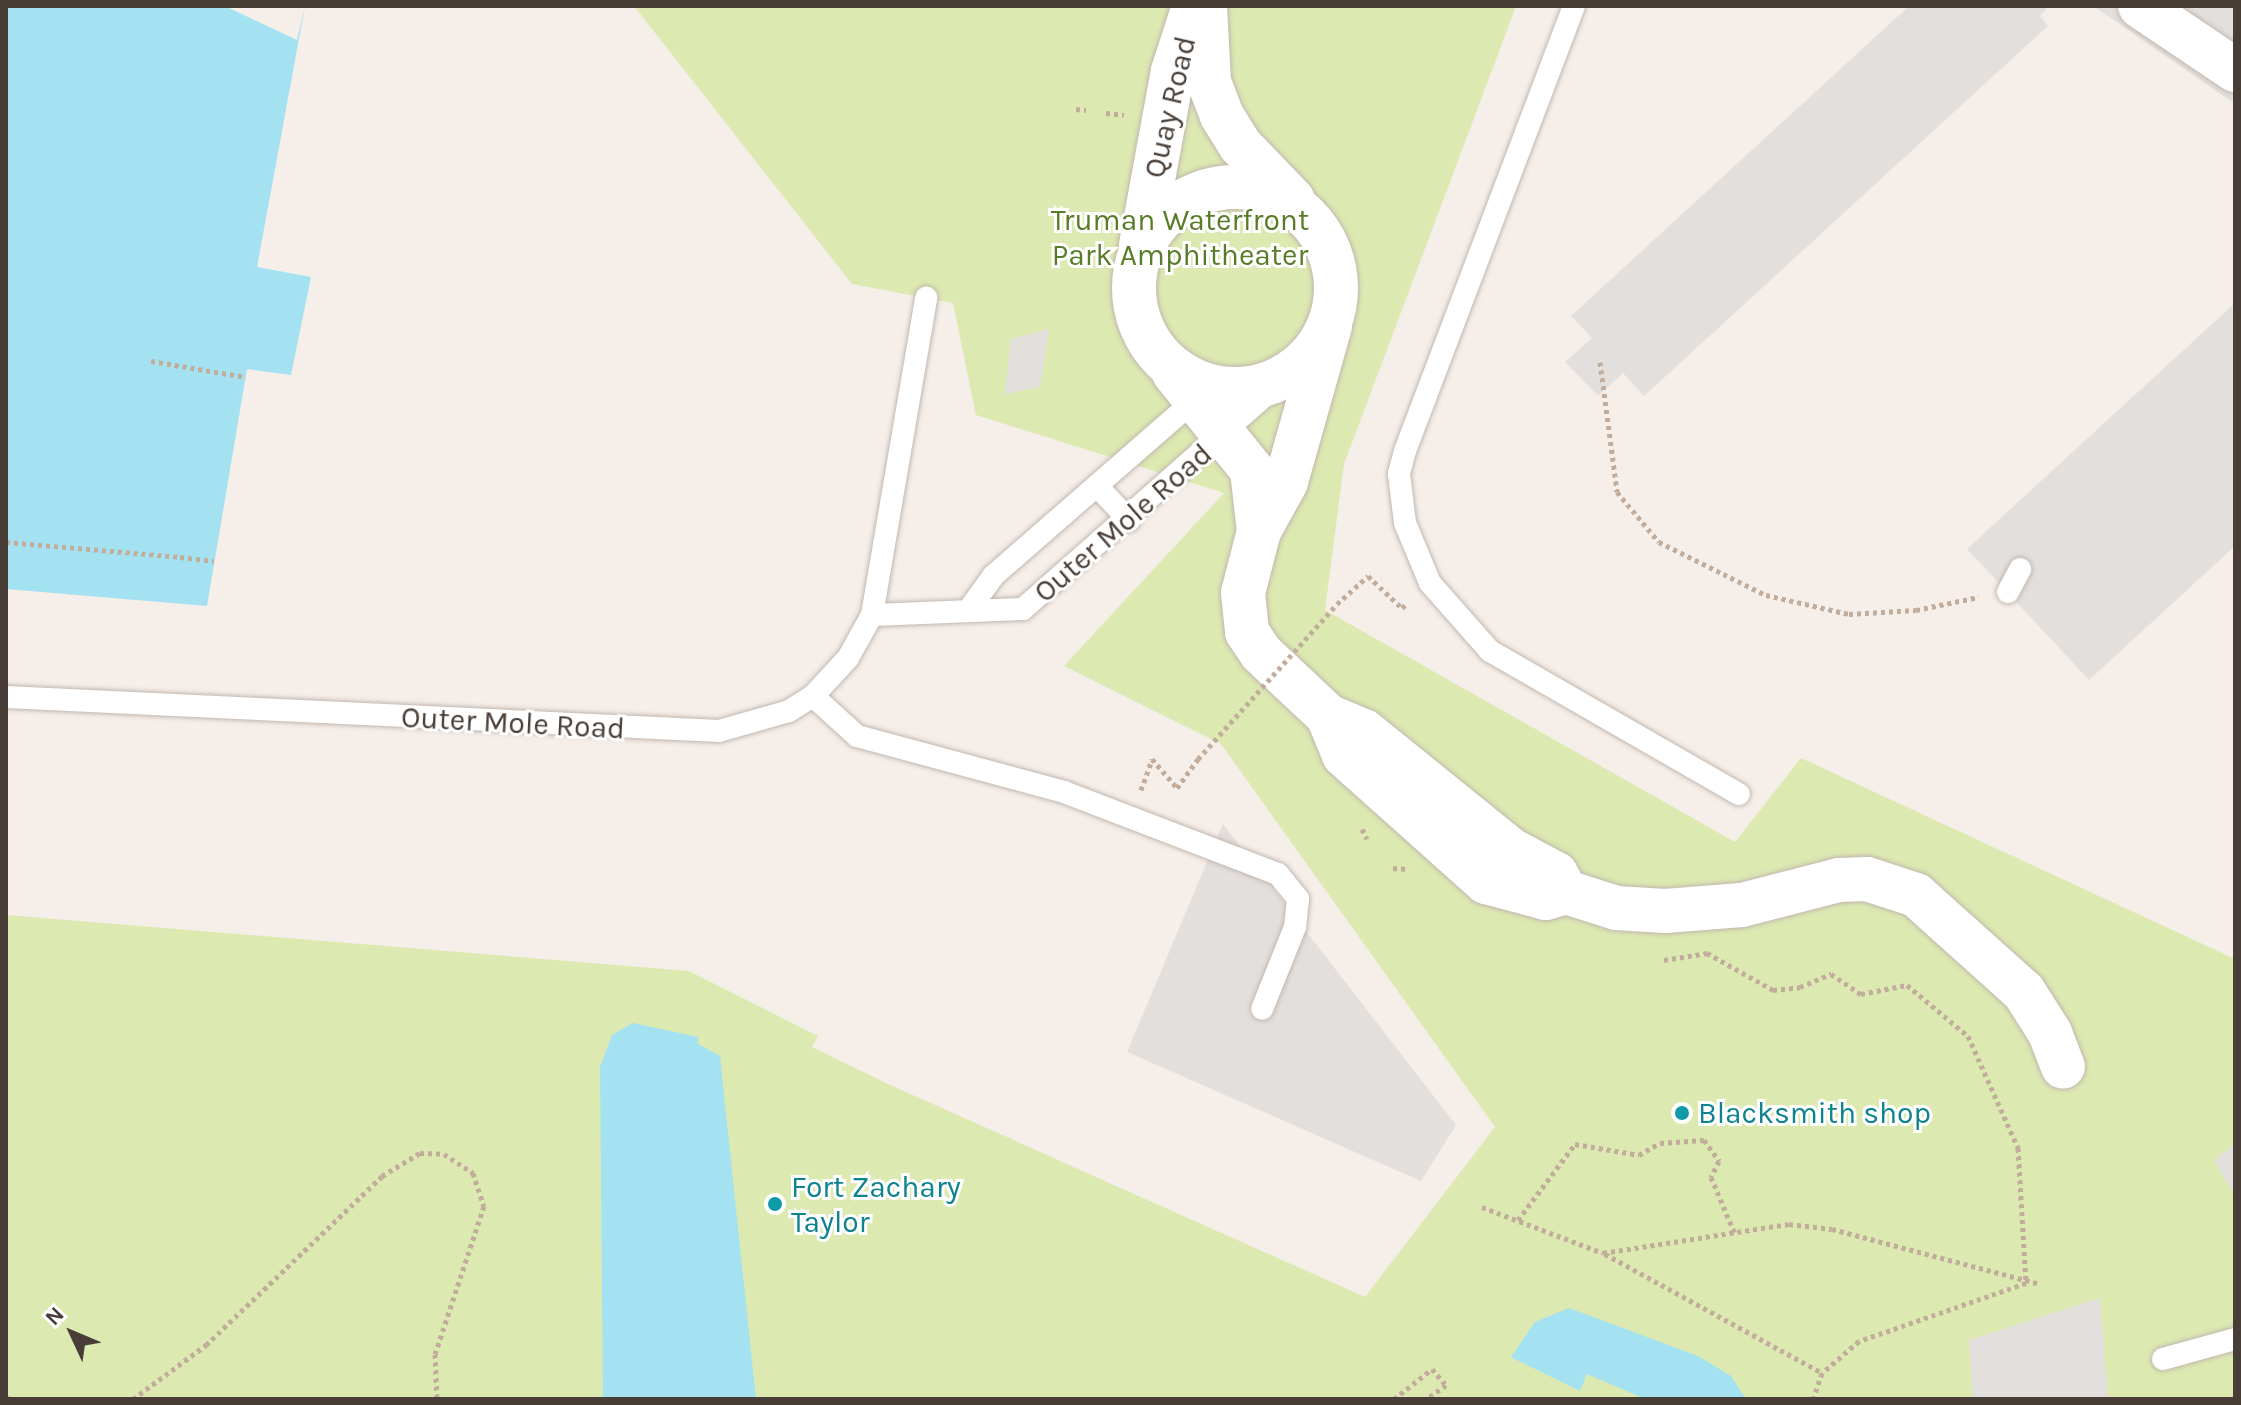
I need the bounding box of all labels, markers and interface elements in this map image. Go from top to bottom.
street label: Quay Road [1136,33,1204,181]
park label: Truman Waterfront Park Amphitheater [1051,202,1309,272]
street label: Outer Mole Road [1027,436,1219,610]
street label: Outer Mole Road [400,699,626,747]
place label: Blacksmith shop [1698,1095,1931,1131]
marker: Blacksmith shop [1673,1104,1691,1122]
place label: Fort Zachary Taylor [791,1169,961,1240]
marker: Fort Zachary Taylor [766,1195,784,1213]
north arrow [32,1293,112,1373]
text: N [40,1302,70,1331]

